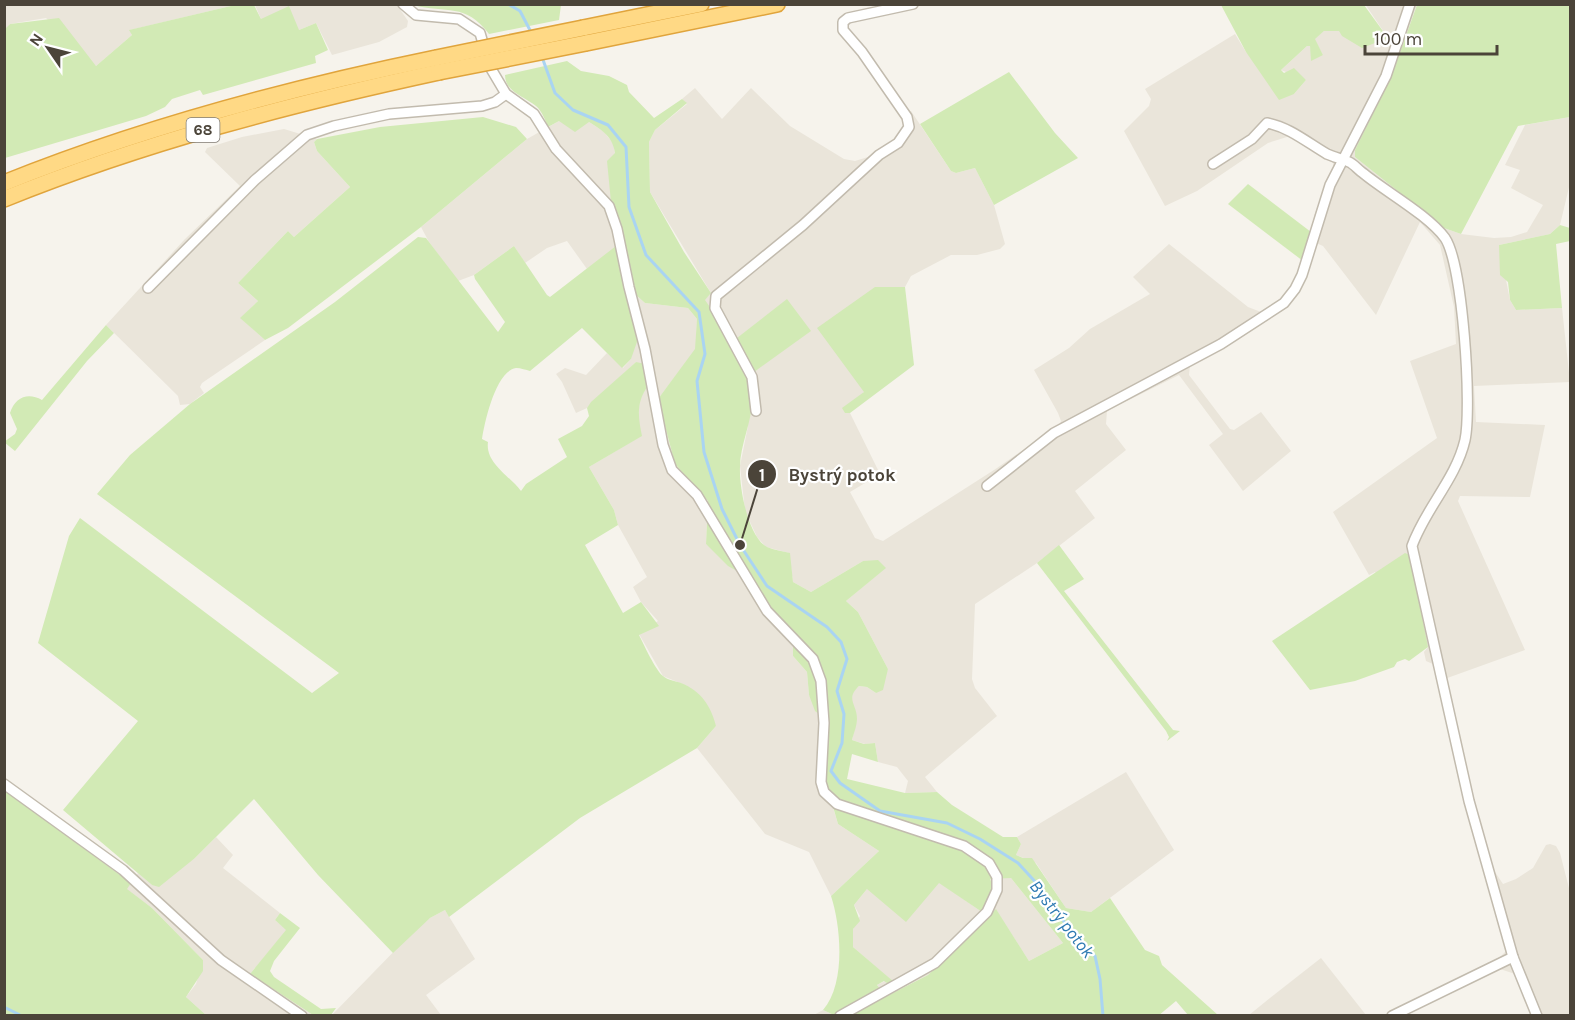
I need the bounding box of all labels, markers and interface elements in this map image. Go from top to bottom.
north arrow [18,18,78,78]
scale bar [1365,18,1497,56]
text: 100 m [1374,28,1422,50]
text: N [25,30,47,50]
road number: 68 [186,118,220,142]
callout: Bystrý potok [747,456,908,492]
text: 1 [759,464,765,486]
text: Bystrý potok [788,464,896,486]
water label: Bystrý potok [1025,876,1100,963]

